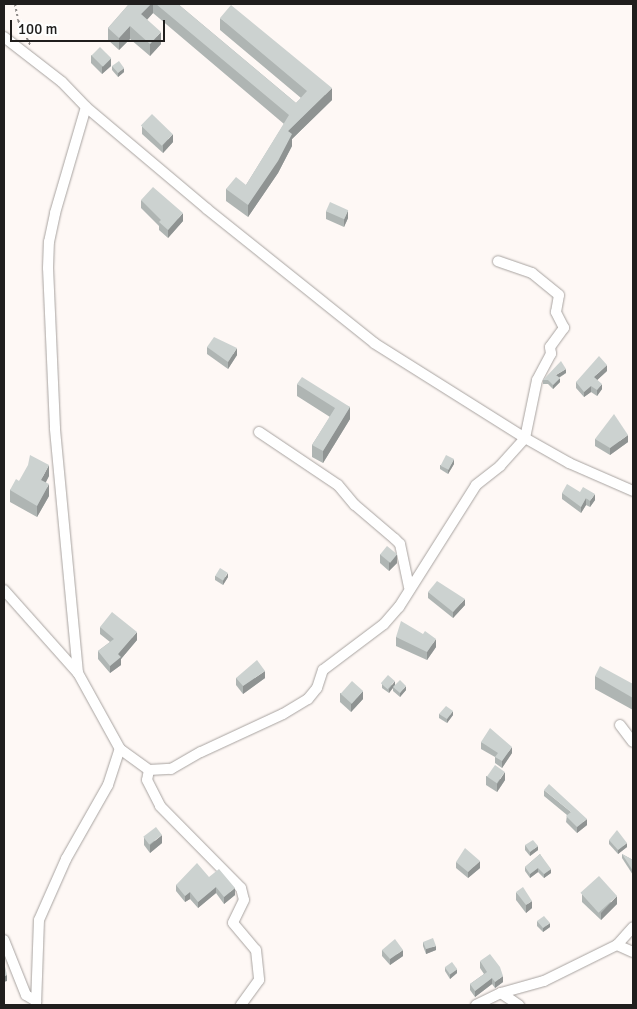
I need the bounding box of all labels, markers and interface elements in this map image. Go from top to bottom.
scale bar [12,10,168,42]
text: 100 m [18,20,58,38]

